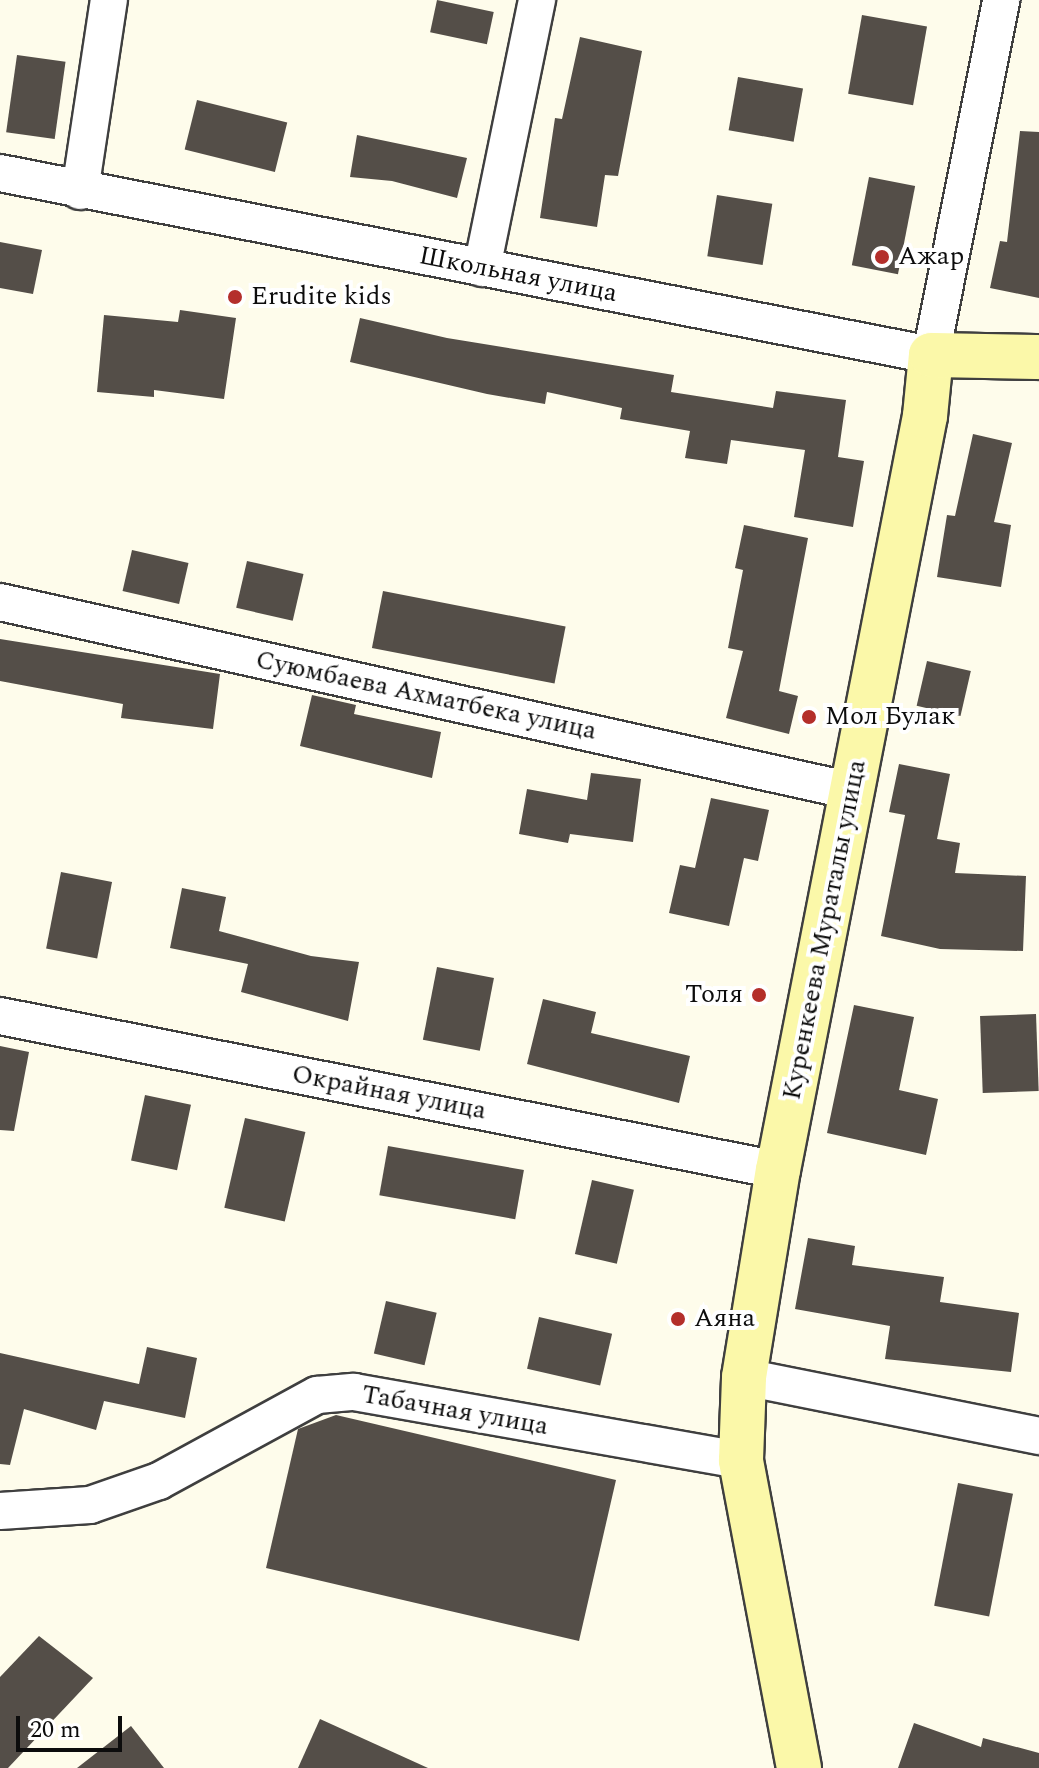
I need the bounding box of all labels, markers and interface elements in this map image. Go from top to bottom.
street label: Школьная улица [416,240,620,310]
place label: Ажар [898,241,964,273]
marker: Ажар [873,248,891,266]
place label: Erudite kids [251,281,392,313]
marker: Erudite kids [226,288,244,306]
street label: Суюмбаева Ахматбека улица [253,645,599,747]
place label: Мол Булак [825,701,955,733]
marker: Мол Булак [800,708,818,726]
street label: Куренкеева Мураталы улица [777,757,873,1103]
place label: Толя [685,979,743,1011]
marker: Толя [750,986,768,1004]
street label: Окрайная улица [289,1059,489,1127]
place label: Аяна [694,1303,755,1335]
marker: Аяна [669,1310,687,1328]
street label: Табачная улица [359,1379,551,1443]
scale bar [20,1700,126,1750]
text: 20 m [30,1712,81,1748]

